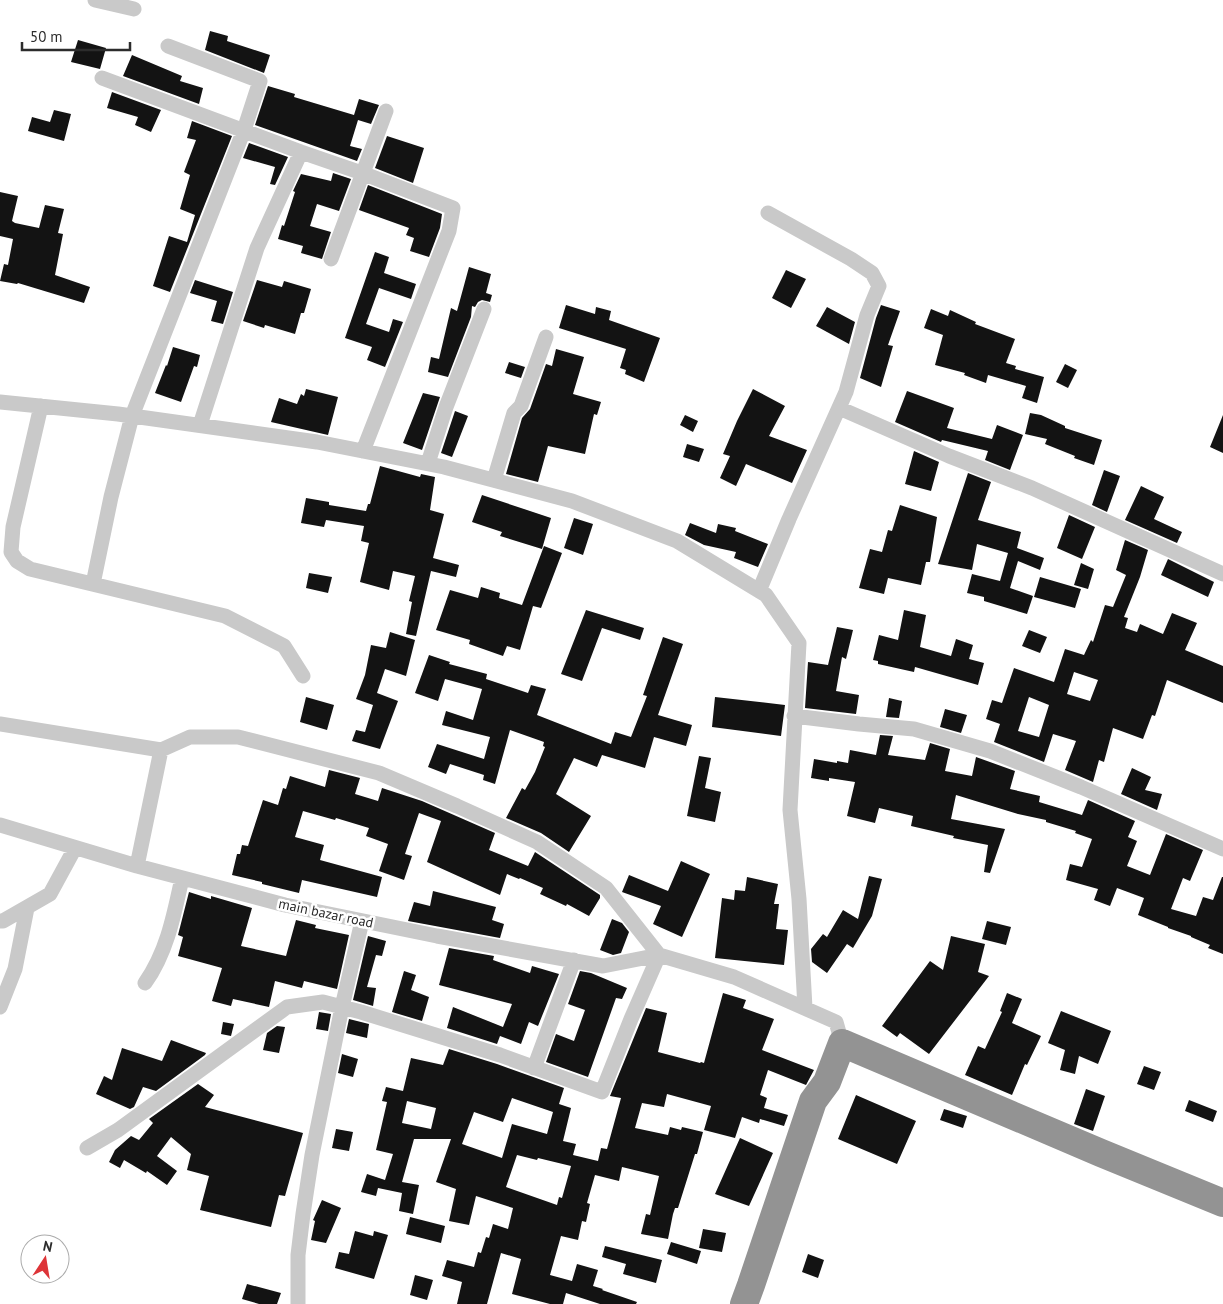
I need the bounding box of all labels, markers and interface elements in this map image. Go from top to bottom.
scale bar [22,20,130,52]
text: 50 m [30,27,63,46]
street label: main bazar road [277,894,375,932]
north arrow [20,1234,70,1284]
text: N [41,1237,54,1256]

